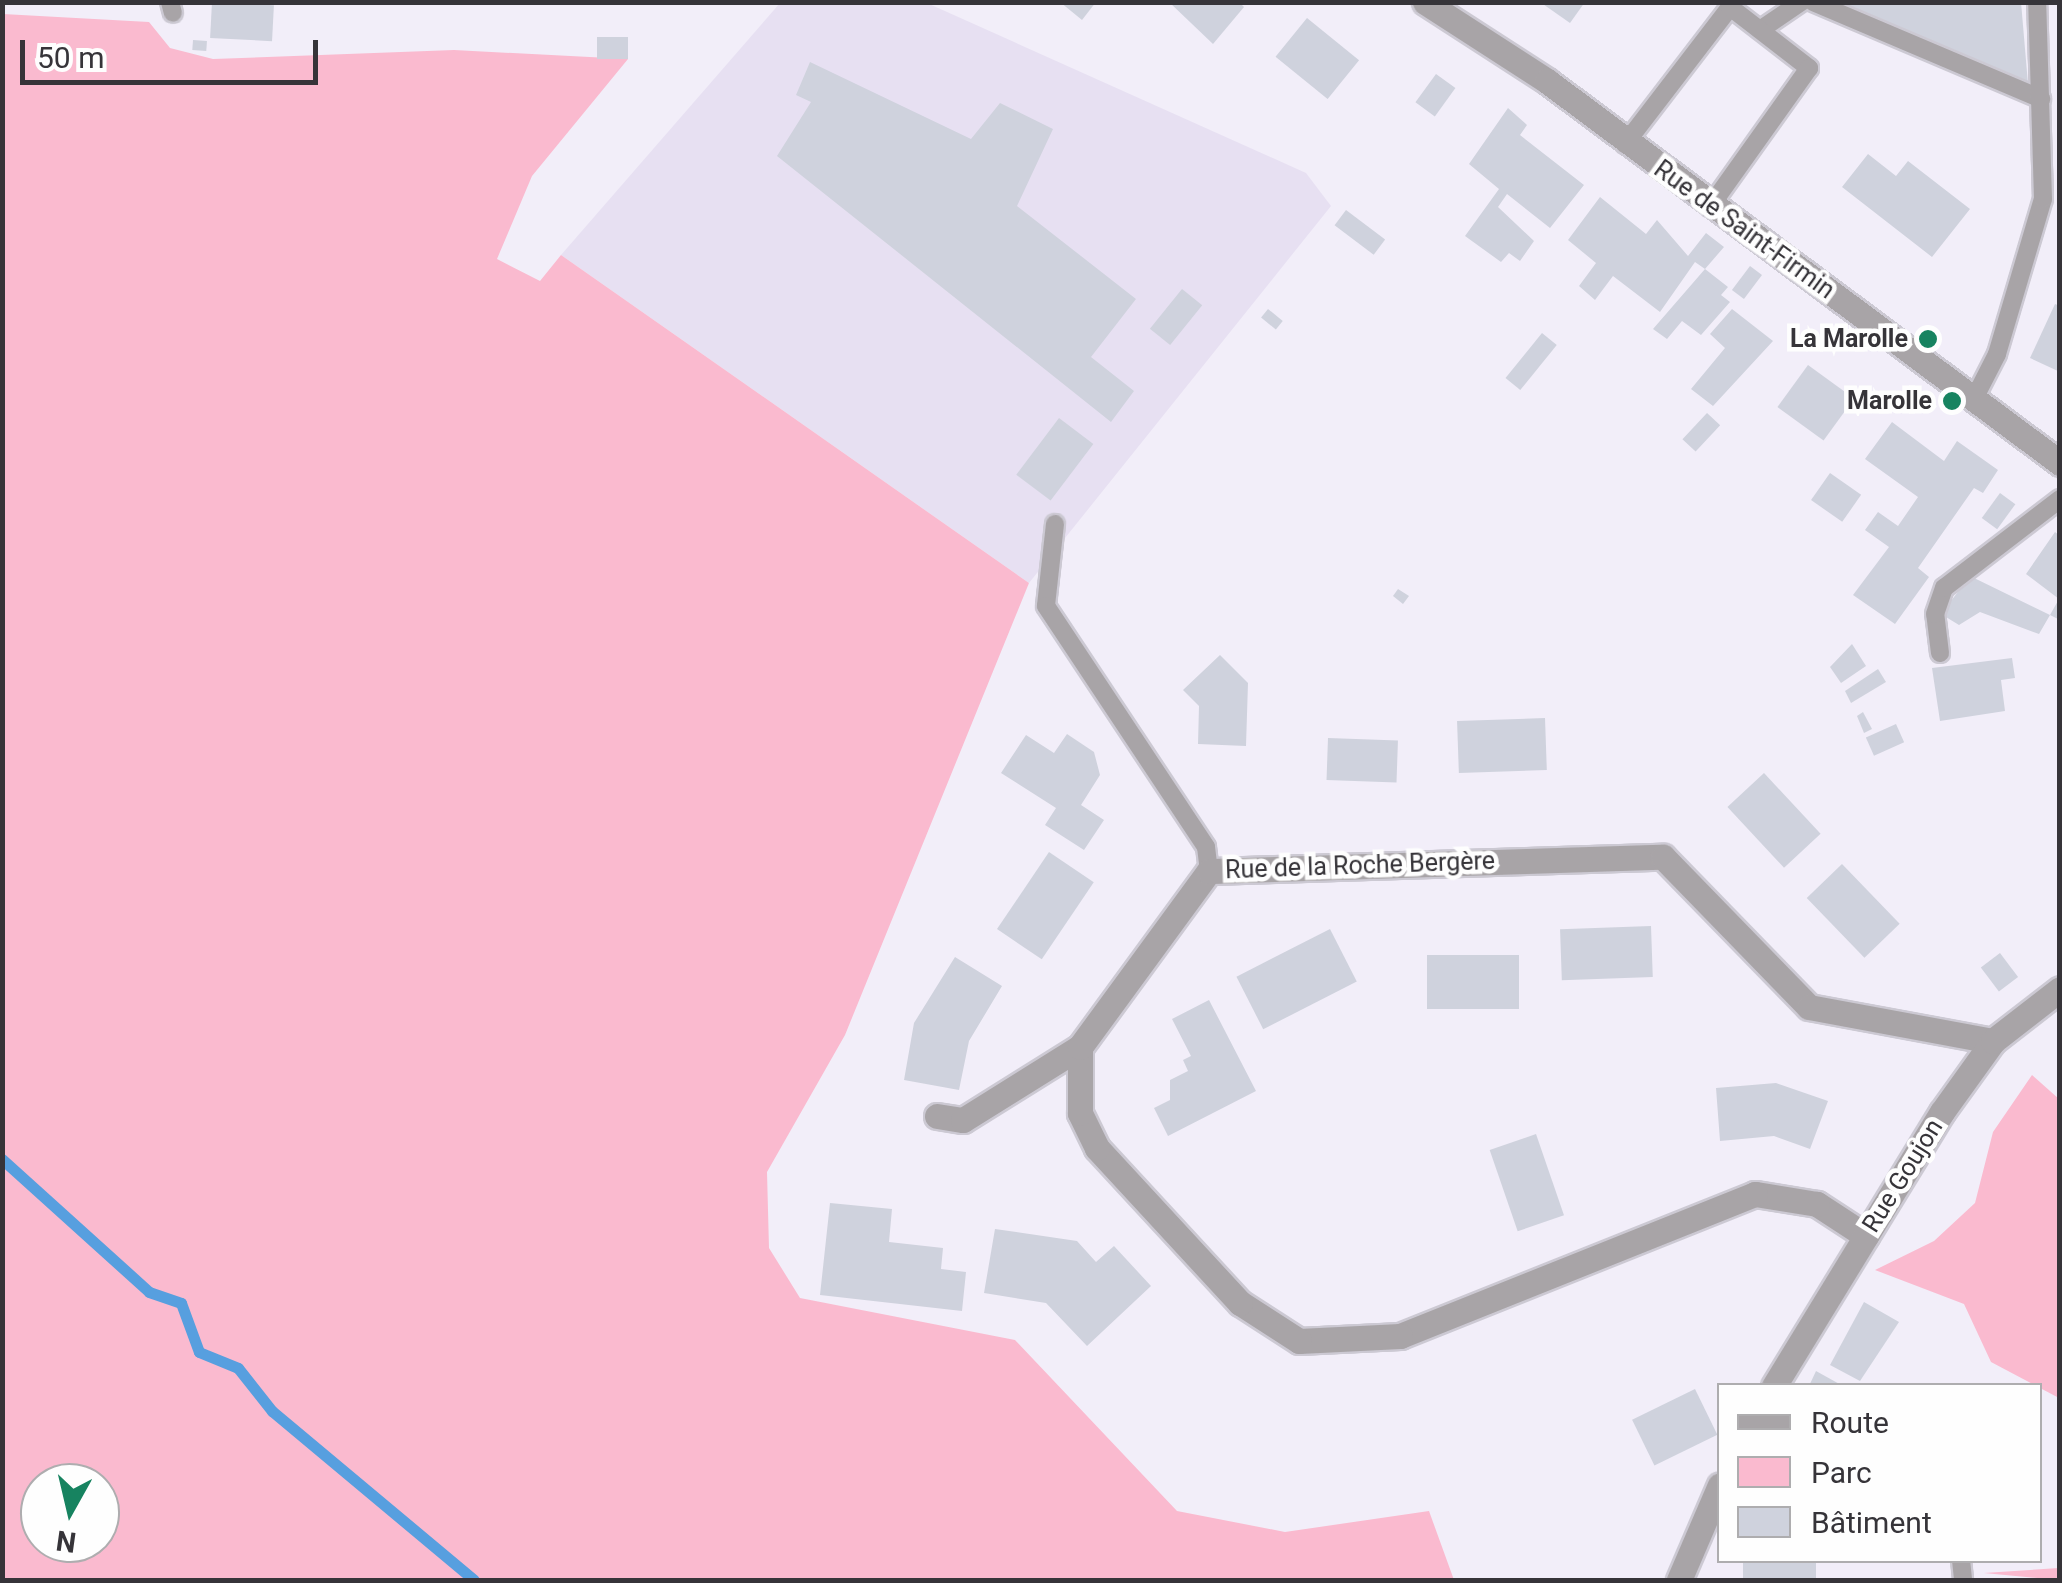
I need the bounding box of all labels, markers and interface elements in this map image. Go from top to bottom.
scale bar [25,20,322,82]
text: 50 m [37,40,104,75]
street label: Rue de Saint-Firmin [1648,154,1840,306]
place label: La Marolle [1790,324,1908,354]
marker: La Marolle [1917,328,1939,350]
place label: Marolle [1847,386,1932,416]
marker: Marolle [1941,390,1963,412]
street label: Rue de la Roche Bergère [1225,846,1495,886]
street label: Rue Goujon [1856,1114,1950,1238]
legend [1717,1383,2042,1563]
text: Route [1811,1405,1889,1440]
text: Parc [1811,1455,1872,1490]
north arrow [20,1463,120,1563]
text: Bâtiment [1811,1505,1932,1540]
text: N [54,1524,78,1559]

